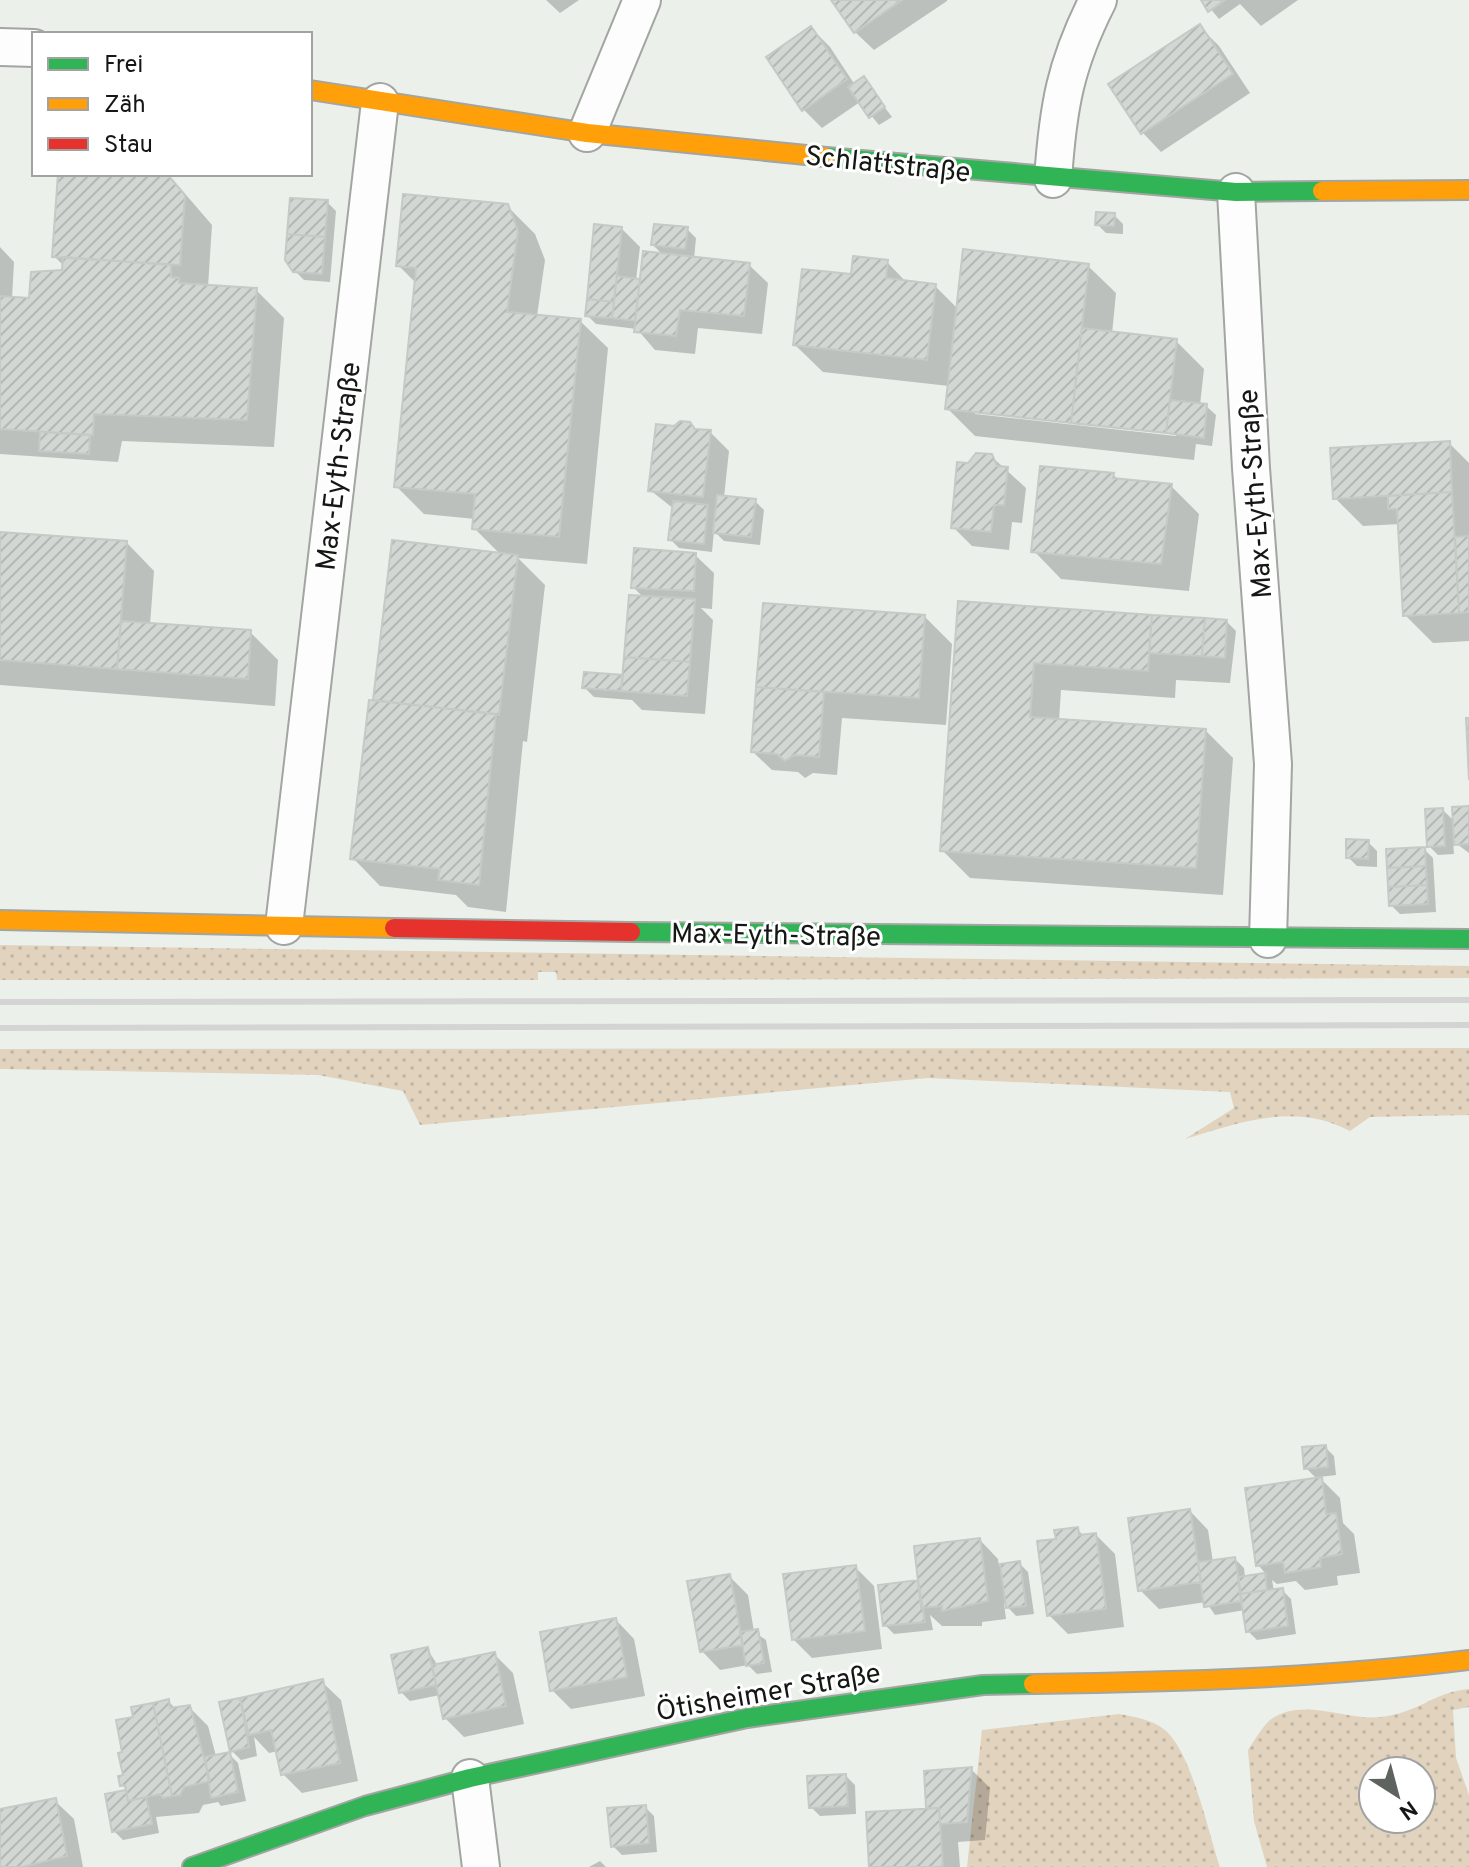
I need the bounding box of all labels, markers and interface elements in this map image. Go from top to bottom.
legend [32,32,312,176]
text: Frei [104,51,143,81]
text: Zäh [104,91,146,121]
text: Stau [104,131,153,161]
street label: Schlattstraße [803,139,972,193]
street label: Max-Eyth-Straße [309,360,371,573]
street label: Max-Eyth-Straße [1232,388,1282,600]
street label: Max-Eyth-Straße [671,917,881,957]
street label: Ötisheimer Straße [653,1655,884,1731]
north arrow [1357,1755,1437,1835]
text: N [1393,1794,1422,1825]

